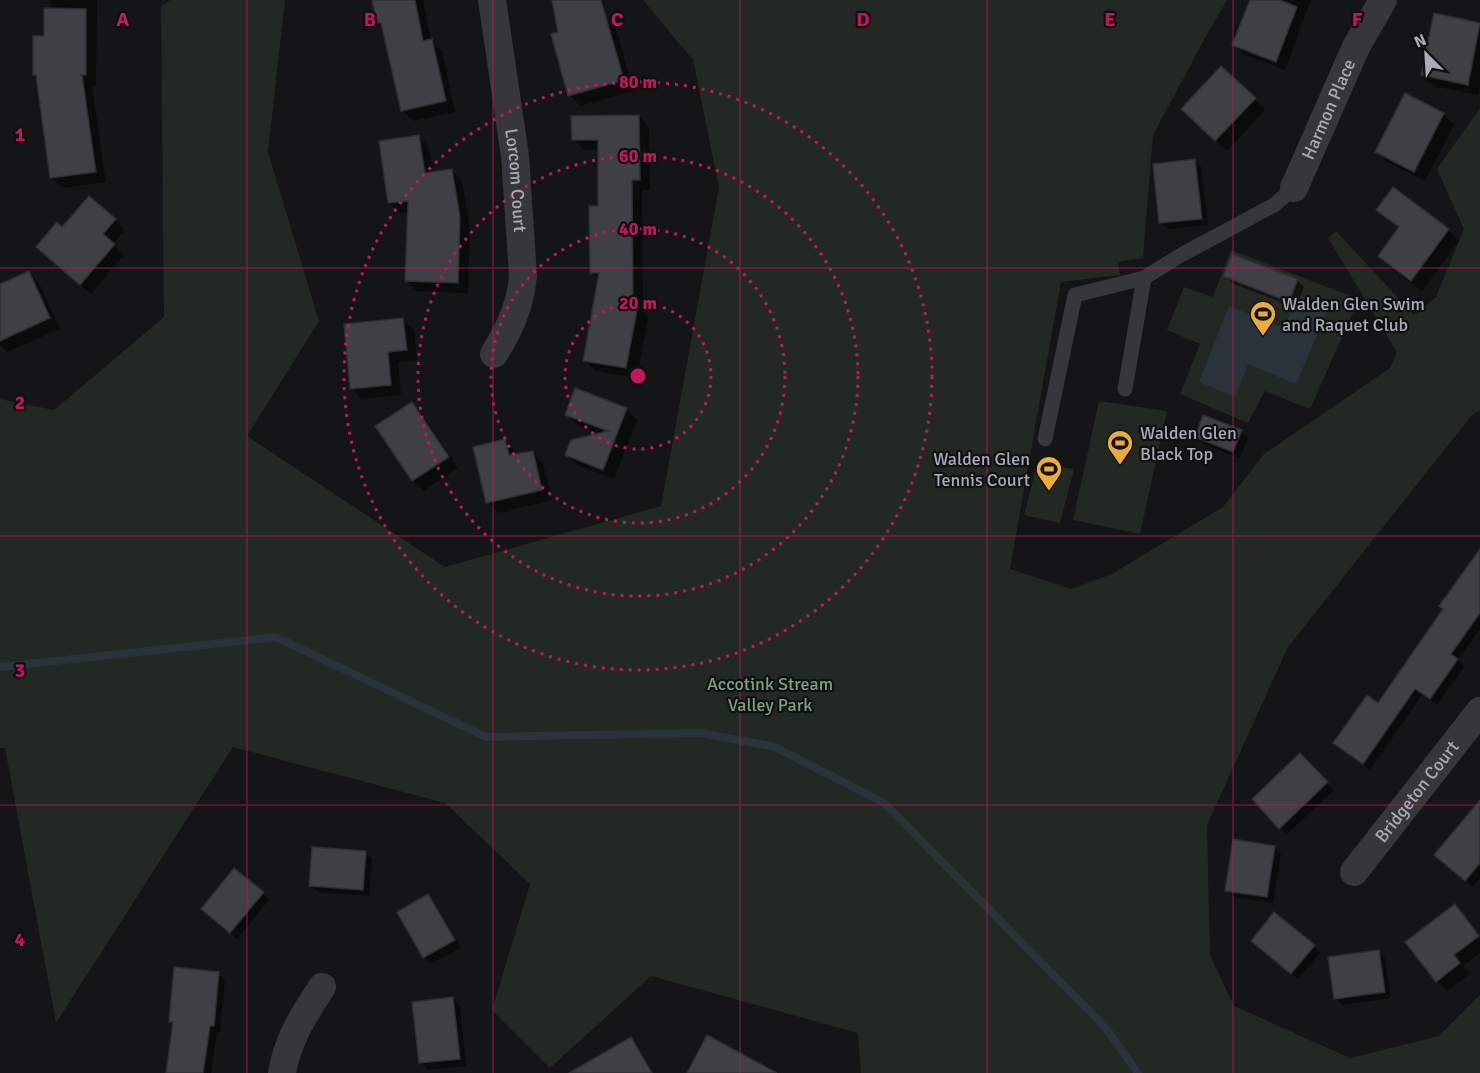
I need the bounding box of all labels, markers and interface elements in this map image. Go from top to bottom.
text: A [117,7,130,32]
text: B [364,7,376,32]
text: C [611,7,623,32]
text: D [856,7,870,32]
text: E [1104,7,1116,32]
text: F [1352,7,1363,32]
north arrow [1396,24,1456,84]
text: N [1411,30,1429,53]
street label: Harmon Place [1297,56,1360,163]
text: 80 m [619,71,657,93]
text: 1 [15,122,26,147]
street label: Lorcom Court [500,127,531,233]
text: 60 m [619,145,657,167]
text: 40 m [619,218,657,240]
text: 20 m [619,292,657,314]
place label: Walden Glen Swim and Raquet Club [1282,293,1425,336]
sports icon: Walden Glen Swim and Raquet Club [1248,299,1278,337]
centre of rings [628,366,648,386]
text: 2 [15,390,25,415]
place label: Walden Glen Black Top [1140,422,1237,465]
sports icon: Walden Glen Black Top [1105,428,1135,466]
place label: Walden Glen Tennis Court [933,448,1030,491]
sports icon: Walden Glen Tennis Court [1034,454,1064,492]
text: 3 [15,658,25,683]
park label: Accotink Stream Valley Park [707,673,833,716]
street label: Bridgeton Court [1370,736,1463,847]
text: 4 [15,927,26,952]

